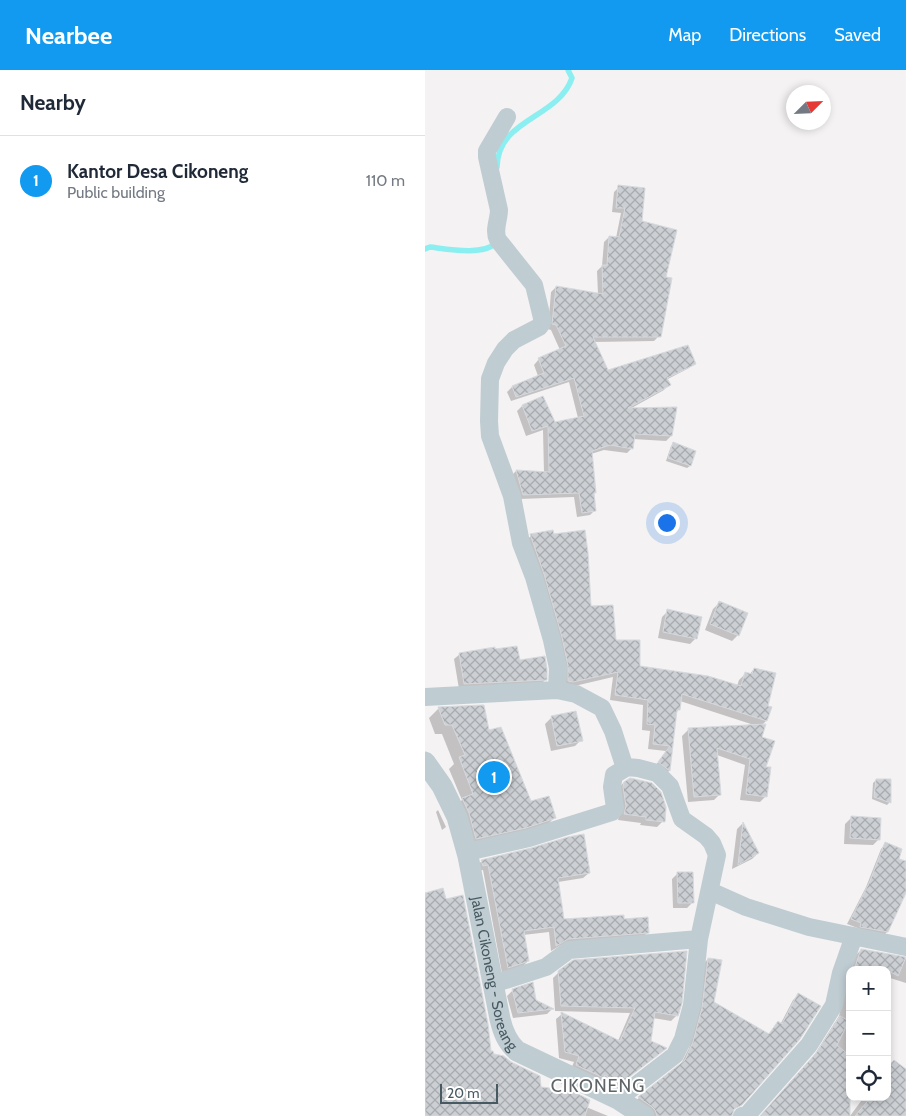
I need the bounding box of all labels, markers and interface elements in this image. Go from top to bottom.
text: Nearbee [25,21,112,50]
text: Map [668,24,701,46]
text: Directions [729,24,806,46]
text: Saved [834,24,881,46]
north arrow [786,85,831,130]
text: Nearby [20,90,86,115]
text: Kantor Desa Cikoneng [67,160,248,183]
text: 1 [33,171,39,190]
text: 110 m [366,171,405,190]
text: Public building [67,183,165,202]
your location [654,510,680,536]
pin: 1 [478,758,510,796]
street label: Jalan Cikoneng - Soreang [467,894,522,1055]
map controls [846,966,891,1101]
button: + [846,966,891,1011]
button: − [846,1011,891,1056]
button: locate [846,1056,891,1101]
district label: CIKONENG [551,1075,645,1097]
scale bar [440,1081,497,1104]
text: 20 m [447,1084,480,1102]

